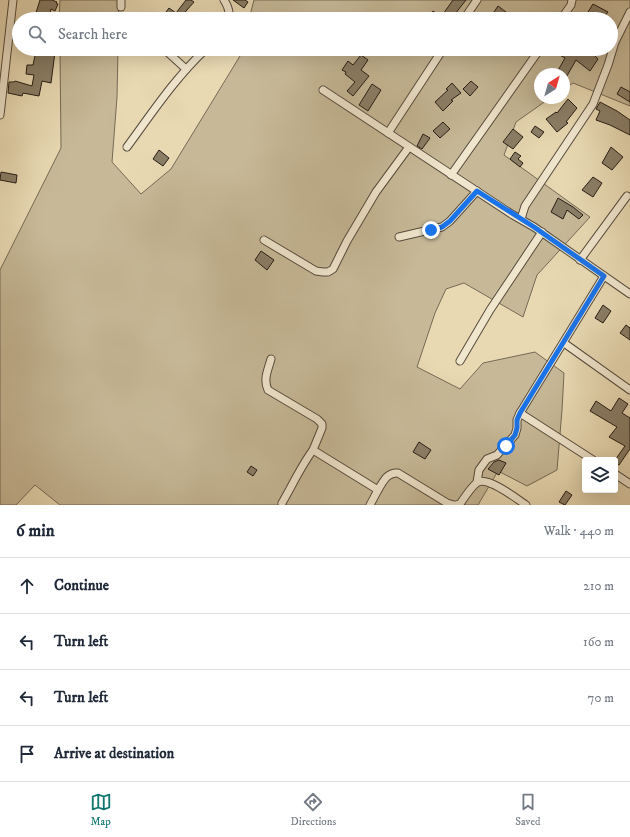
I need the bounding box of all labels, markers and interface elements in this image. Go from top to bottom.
search box [12,12,618,56]
icon: search [26,23,48,45]
text: Search here [58,25,127,44]
north arrow [534,68,570,104]
route end [422,221,440,239]
route start [497,437,515,455]
map controls [582,457,618,493]
button: layers [582,457,618,493]
text: 6 min [16,520,55,542]
text: Walk · 440 m [544,523,614,539]
icon: ahead [16,575,38,597]
text: Continue [54,576,109,595]
text: 210 m [583,578,614,594]
icon: left [16,631,38,653]
text: Turn left [54,632,108,651]
text: 160 m [583,634,614,650]
icon: left [16,687,38,709]
text: Turn left [54,688,108,707]
text: 70 m [588,690,614,706]
icon: arrive [16,743,38,765]
text: Arrive at destination [54,744,174,763]
tab: Map [90,791,112,829]
tab: Directions [291,791,336,829]
tab: Saved [515,791,540,829]

